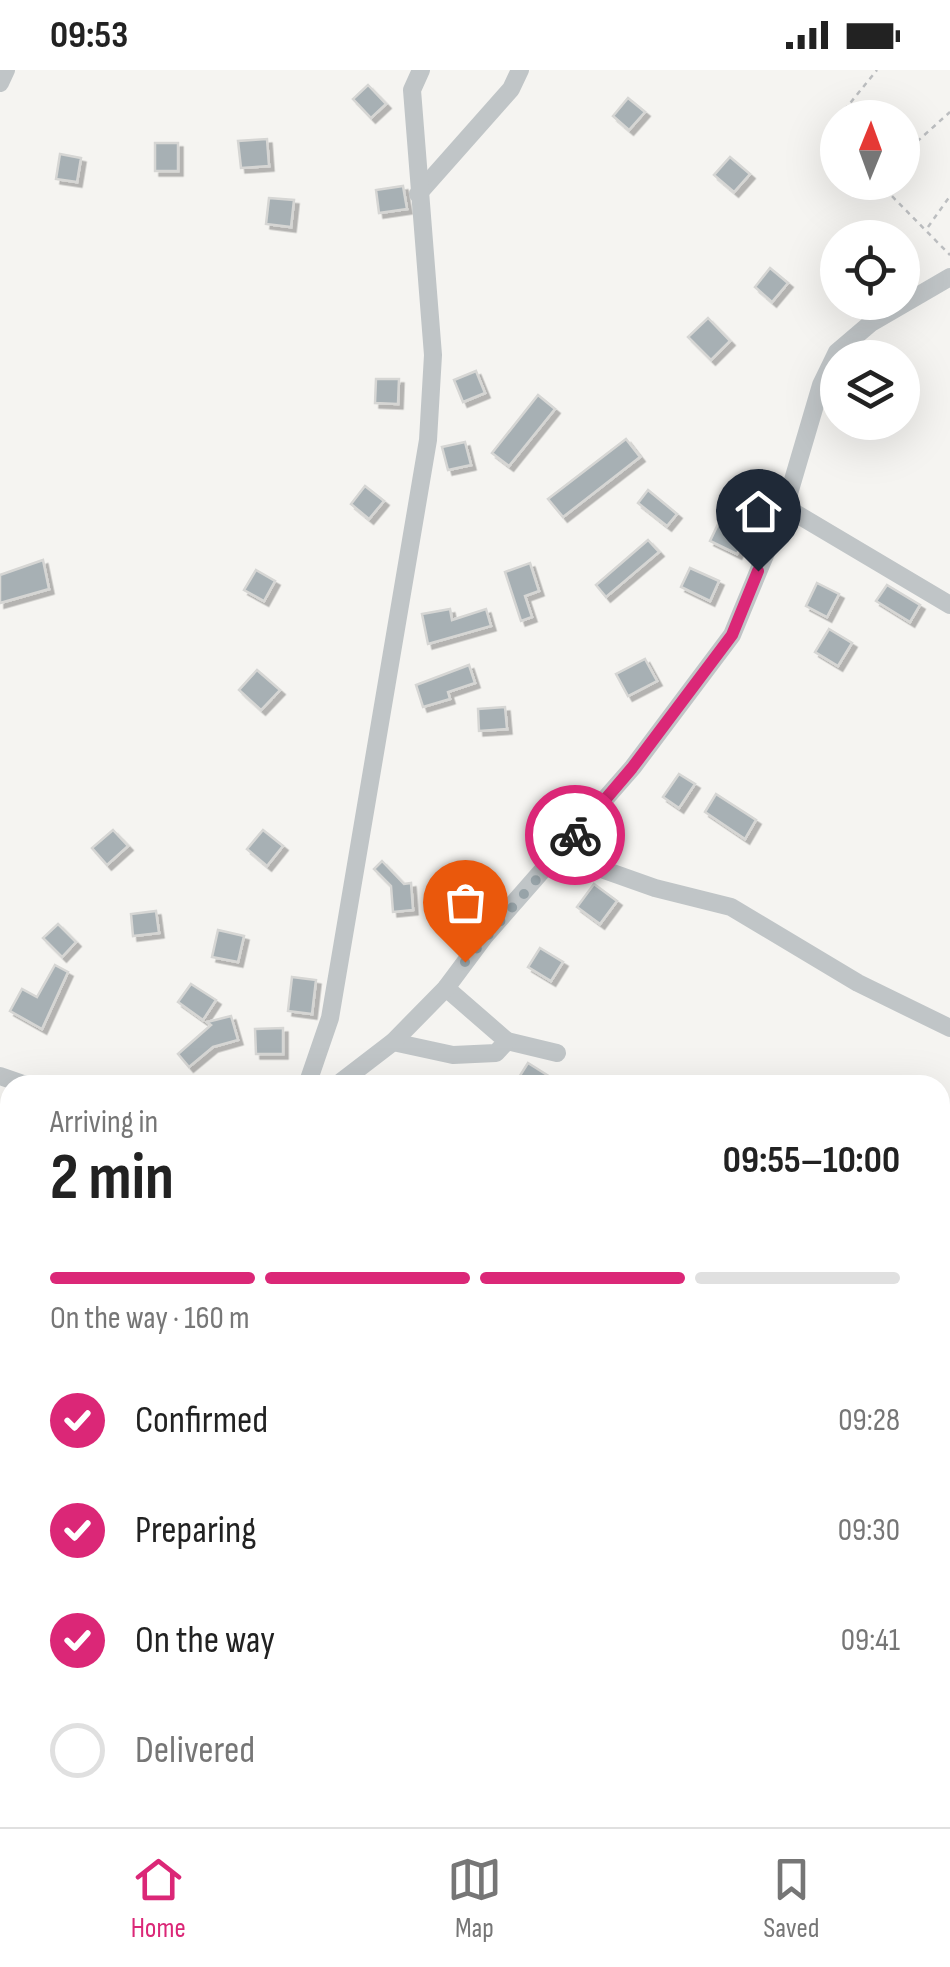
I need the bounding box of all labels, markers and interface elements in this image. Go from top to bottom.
text: 09:53 [50,13,128,58]
north arrow [820,100,920,200]
map controls [820,100,920,440]
button: locate [820,220,920,320]
button: layers [820,340,920,440]
pin [716,469,801,572]
icon: home [731,484,786,539]
courier [525,785,625,885]
icon: bike [548,808,603,863]
pin [423,860,508,963]
icon: bag [438,875,493,930]
text: Arriving in [50,1103,158,1142]
text: 09:55–10:00 [723,1138,900,1183]
text: 2 min [50,1140,174,1218]
text: On the way · 160 m [50,1299,249,1338]
icon: check [50,1393,105,1448]
text: Confirmed [135,1398,268,1443]
text: 09:28 [838,1401,900,1440]
icon: check [50,1503,105,1558]
text: Preparing [135,1508,256,1553]
text: 09:30 [838,1511,900,1550]
icon: check [50,1613,105,1668]
text: On the way [135,1618,275,1663]
text: 09:41 [841,1621,900,1660]
text: Delivered [135,1728,255,1773]
tab: Home [131,1852,186,1945]
tab: Map [447,1852,502,1945]
tab: Saved [763,1852,819,1945]

